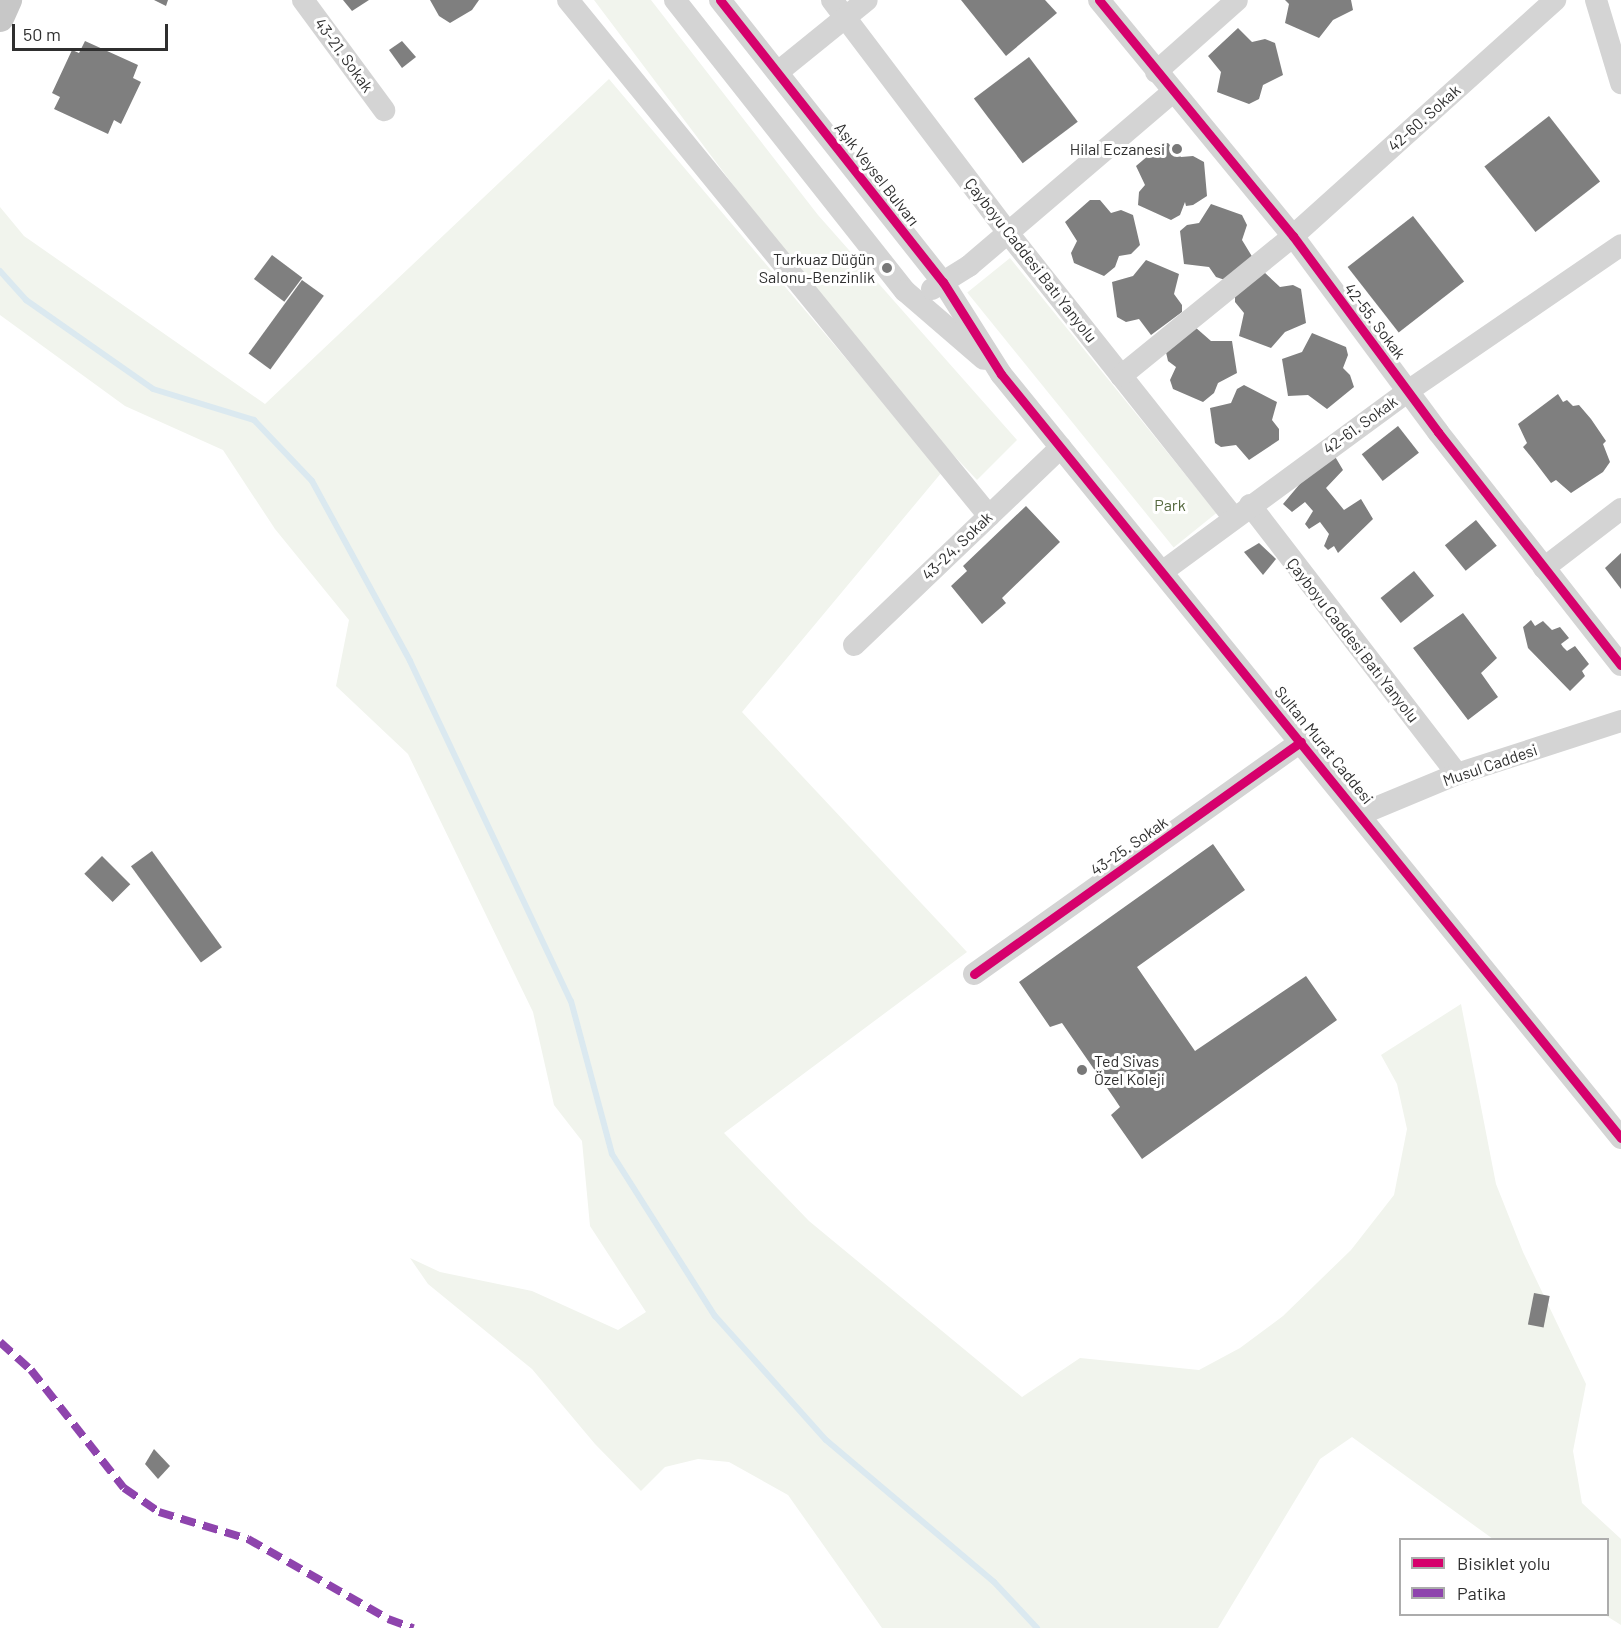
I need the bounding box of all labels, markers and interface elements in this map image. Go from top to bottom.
scale bar [15,12,171,50]
street label: 43-21. Sokak [311,14,377,96]
text: 50 m [23,23,61,45]
street label: 42-60. Sokak [1384,81,1464,155]
street label: Aşık Veysel Bulvarı [831,118,923,230]
place label: Hilal Eczanesi [1070,139,1165,159]
marker: Hilal Eczanesi [1170,142,1184,156]
street label: Çayboyu Caddesi Batı Yanyolu [961,174,1101,346]
place label: Turkuaz Düğün Salonu-Benzinlik [759,249,875,287]
marker: Turkuaz Düğün Salonu-Benzinlik [880,261,894,275]
street label: 42-55. Sokak [1340,279,1410,363]
street label: 42-61. Sokak [1319,392,1401,458]
park label: Park [1154,495,1186,515]
street label: 43-24. Sokak [918,508,996,584]
street label: Çayboyu Caddesi Batı Yanyolu [1283,554,1423,726]
street label: Sultan Murat Caddesi [1271,682,1377,808]
street label: Musul Caddesi [1440,740,1540,790]
street label: 43-25. Sokak [1087,812,1171,880]
place label: Ted Sivas Özel Koleji [1094,1051,1165,1089]
marker: Ted Sivas Özel Koleji [1075,1063,1089,1077]
legend [1399,1538,1609,1616]
text: Bisiklet yolu [1457,1552,1551,1574]
text: Patika [1457,1582,1506,1604]

